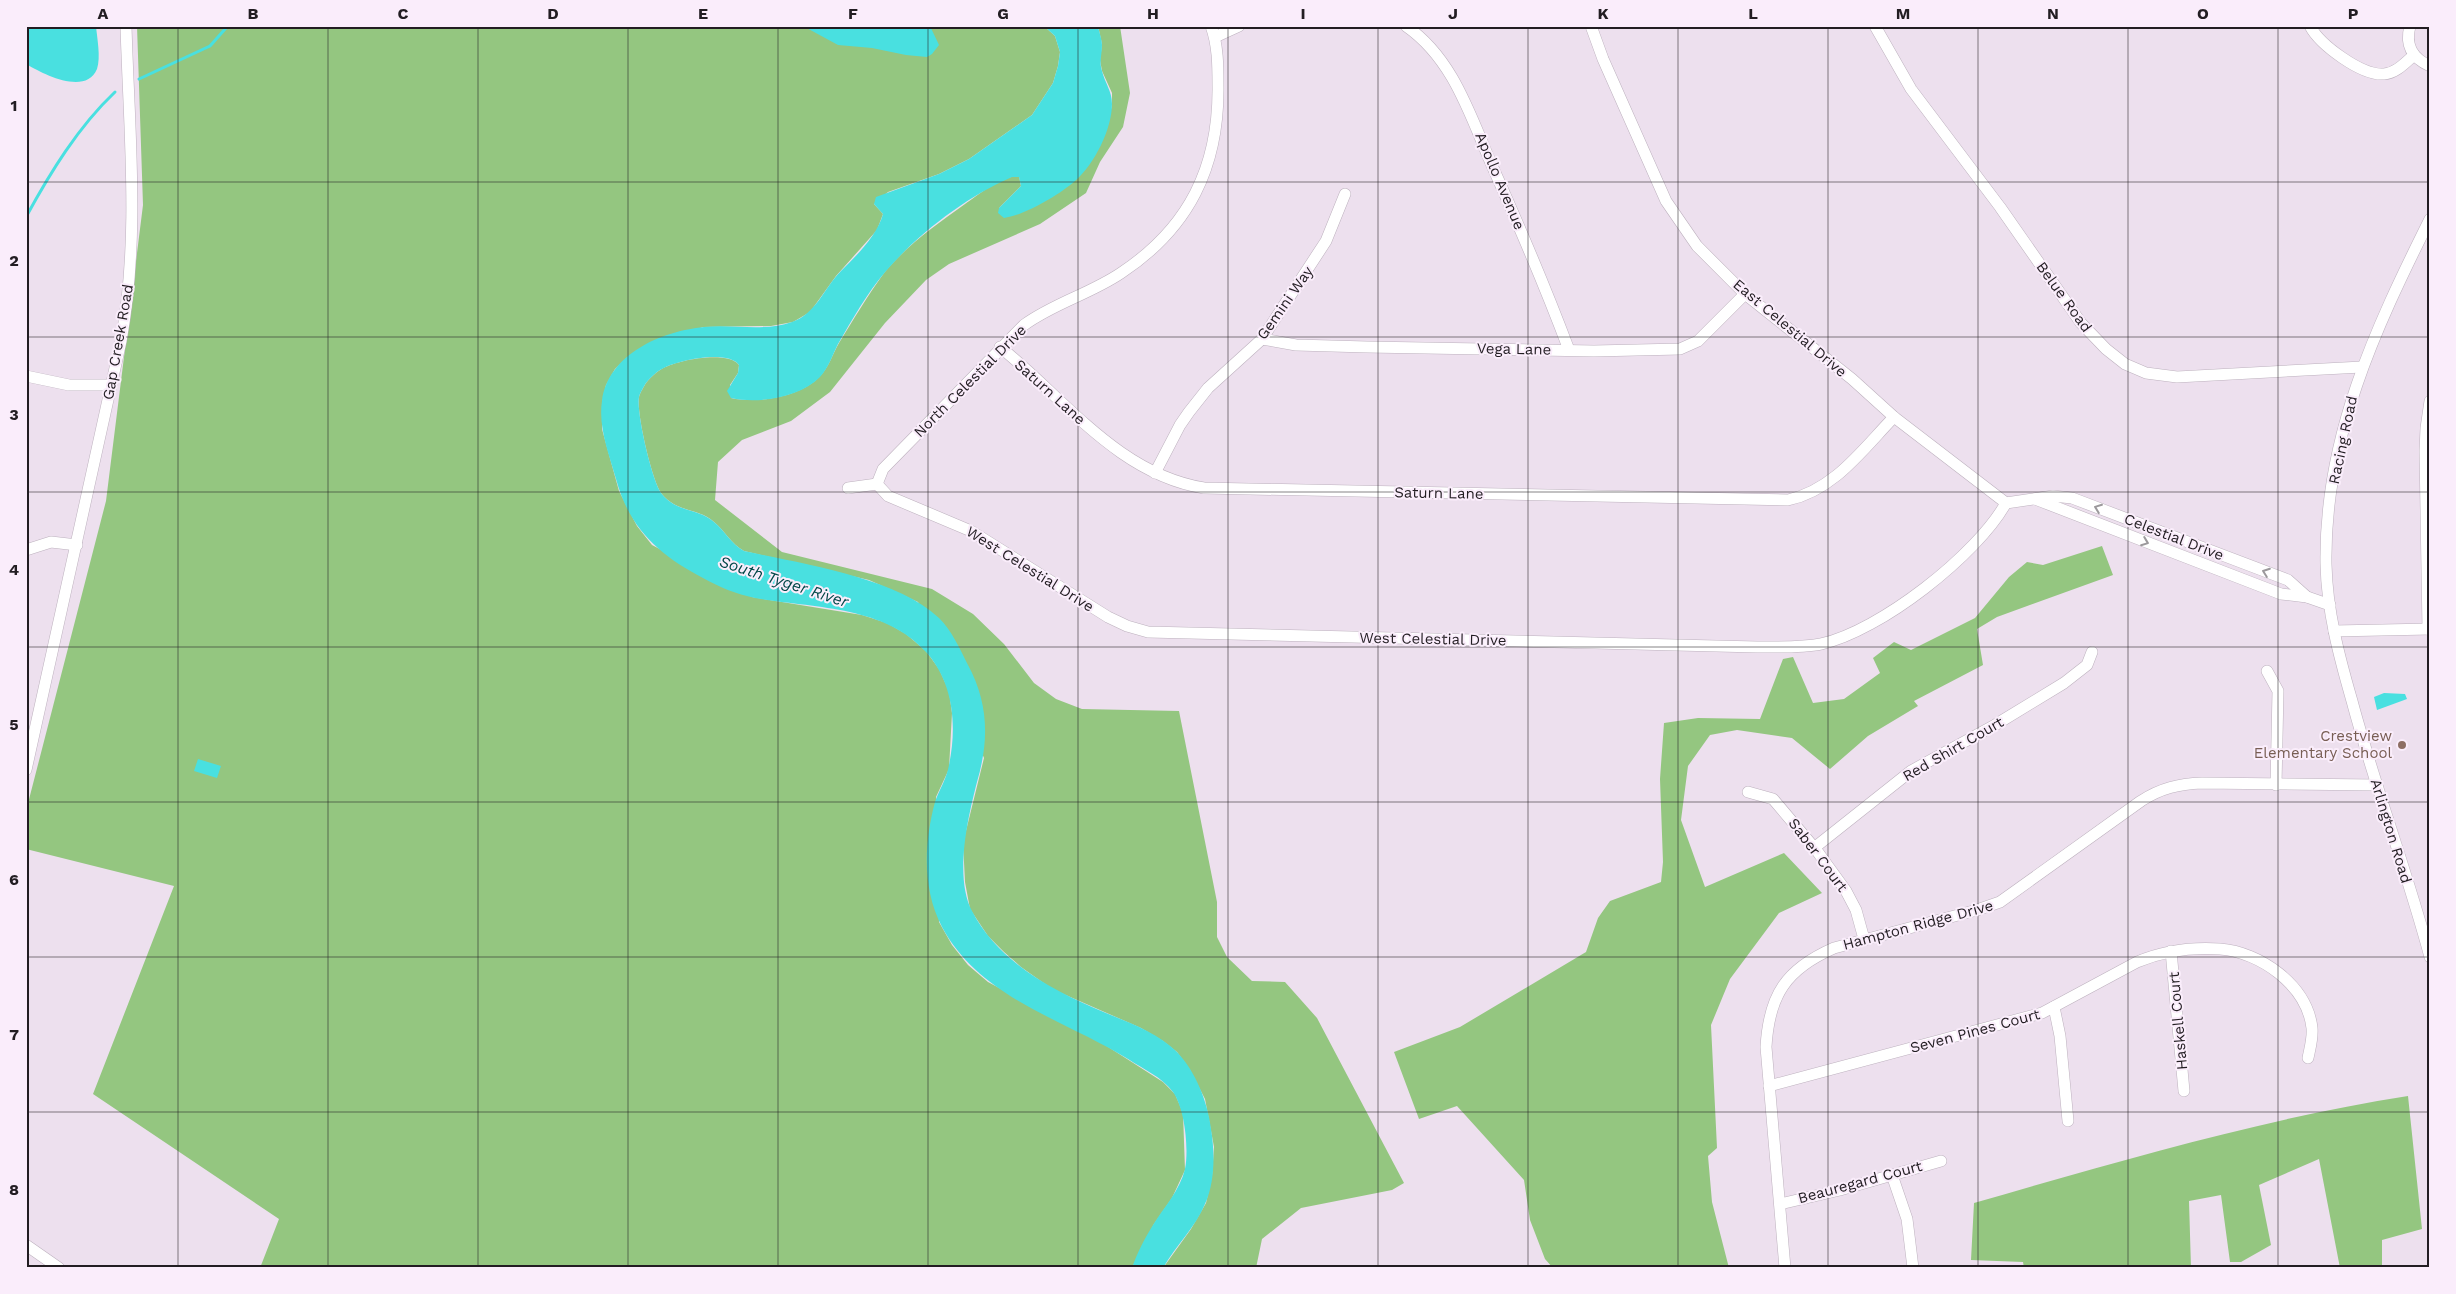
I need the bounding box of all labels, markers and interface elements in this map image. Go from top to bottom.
text: A [98,4,109,23]
text: B [248,4,259,23]
text: C [398,4,409,23]
text: D [547,4,559,23]
text: E [698,4,708,23]
text: F [848,4,858,23]
text: G [997,4,1009,23]
text: H [1147,4,1159,23]
text: I [1300,4,1306,23]
text: J [1448,4,1458,23]
text: K [1597,4,1609,23]
text: L [1748,4,1758,23]
text: M [1896,4,1910,23]
text: N [2047,4,2059,23]
text: O [2197,4,2209,23]
text: P [2348,4,2359,23]
text: 1 [11,96,17,115]
street label: Apollo Avenue [1471,130,1529,232]
text: 2 [9,251,19,270]
street label: Belue Road [2032,258,2096,336]
street label: Gemini Way [1253,263,1317,343]
street label: East Celestial Drive [1730,275,1850,381]
street label: Gap Creek Road [99,283,137,401]
street label: North Celestial Drive [910,321,1030,441]
street label: Vega Lane [1477,339,1551,359]
street label: Saturn Lane [1011,355,1089,429]
street label: Racing Road [2325,394,2361,486]
text: 3 [9,405,19,424]
street label: Saturn Lane [1394,483,1484,503]
one-way arrow [2094,504,2103,514]
street label: Celestial Drive [2122,510,2226,564]
street label: West Celestial Drive [963,522,1097,616]
one-way arrow [2141,536,2149,546]
water label: South Tyger River [717,552,852,612]
text: 4 [9,560,19,579]
one-way arrow [2262,568,2271,578]
street label: West Celestial Drive [1359,629,1507,649]
street label: Red Shirt Court [1899,713,2007,785]
text: 5 [9,715,19,734]
place label: Crestview Elementary School [2254,727,2392,762]
marker: Crestview Elementary School [2396,739,2408,751]
street label: Arlington Road [2367,777,2415,885]
street label: Saber Court [1785,815,1852,896]
text: 6 [9,870,19,889]
street label: Hampton Ridge Drive [1841,896,1995,954]
street label: Haskell Court [2165,970,2191,1071]
street label: Seven Pines Court [1908,1005,2042,1057]
text: 7 [9,1025,19,1044]
street label: Beauregard Court [1796,1157,1925,1207]
text: 8 [9,1180,19,1199]

